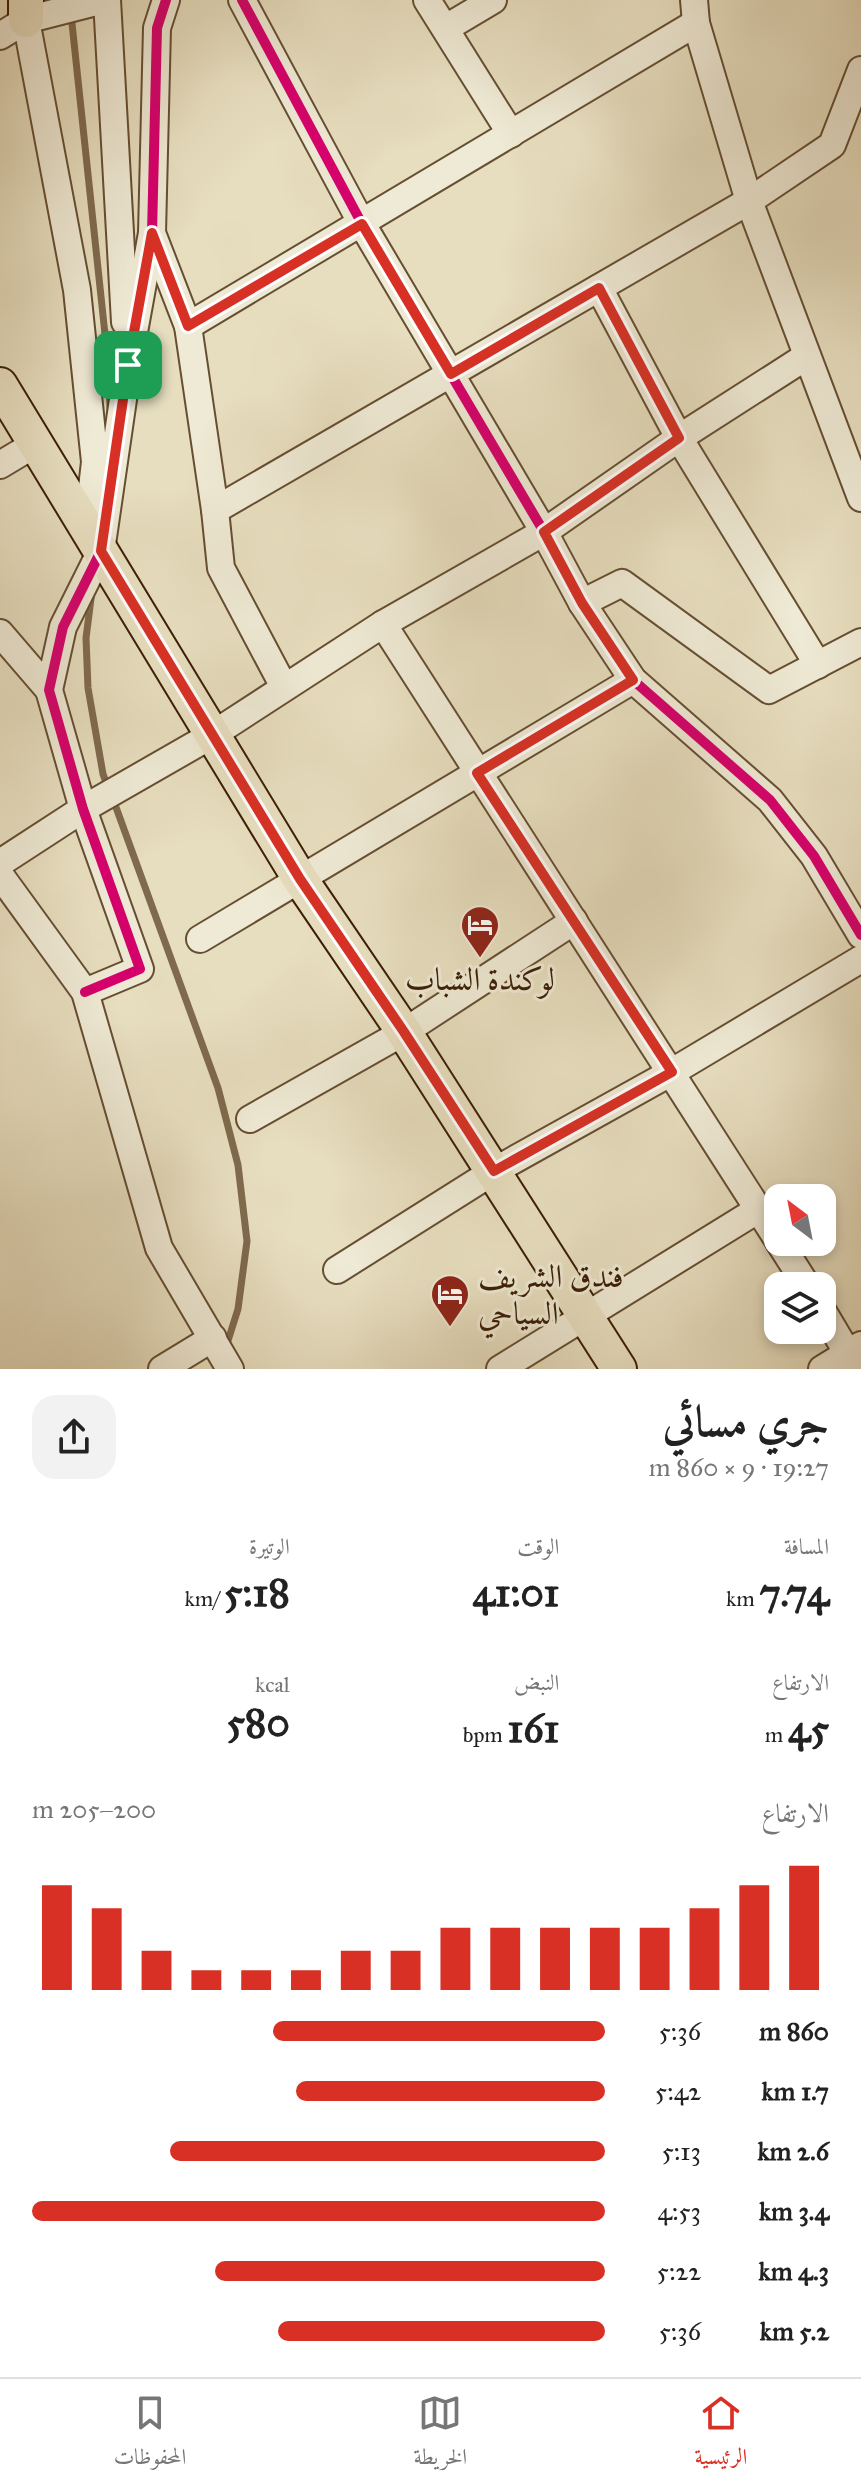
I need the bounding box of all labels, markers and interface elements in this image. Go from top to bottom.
pin [94,331,162,399]
icon: arrive [106,343,150,387]
hotel icon: لوكندة الشباب [459,904,501,959]
place label: لوكندة الشباب [405,960,555,999]
north arrow [764,1184,836,1256]
map controls [764,1184,836,1344]
place label: فندق الشريف السياحي [478,1257,624,1339]
button: layers [764,1272,836,1344]
hotel icon: فندق الشريف السياحي [429,1273,471,1328]
text: جري مسائي [663,1394,829,1448]
button: share [32,1395,116,1479]
text: 19:27 · 9 × 860 m [649,1451,829,1483]
text: الوتيرة [249,1533,290,1560]
text: الوقت [517,1533,559,1560]
text: المسافة [784,1533,829,1560]
text: 5:18 [224,1568,290,1617]
text: 41:01 [472,1568,559,1617]
text: 7.74 [760,1568,829,1617]
text: /km [185,1585,224,1612]
text: km [726,1585,760,1612]
text: النبض [514,1669,559,1696]
text: الارتفاع [772,1669,829,1696]
text: kcal [255,1671,290,1698]
text: 580 [227,1698,290,1747]
text: 161 [508,1704,559,1753]
text: 45 [788,1704,829,1753]
text: bpm [463,1721,508,1748]
text: m [765,1721,788,1748]
text: 200–205 m [32,1793,156,1825]
text: الارتفاع [762,1797,829,1829]
text: 5:36 [659,2015,701,2047]
text: 860 m [759,2015,829,2047]
text: 5:42 [655,2075,701,2107]
text: 1.7 km [761,2075,829,2107]
text: 5:13 [662,2135,701,2167]
text: 2.6 km [757,2135,829,2167]
text: 4:53 [657,2195,701,2227]
text: 3.4 km [759,2195,829,2227]
text: 5:22 [657,2255,701,2287]
text: 4.3 km [759,2255,829,2287]
text: 5:36 [659,2315,701,2347]
text: 5.2 km [760,2315,829,2347]
tab: المحفوظات [114,2391,186,2478]
tab: الخريطة [414,2391,467,2478]
tab: الرئيسية [694,2391,747,2478]

